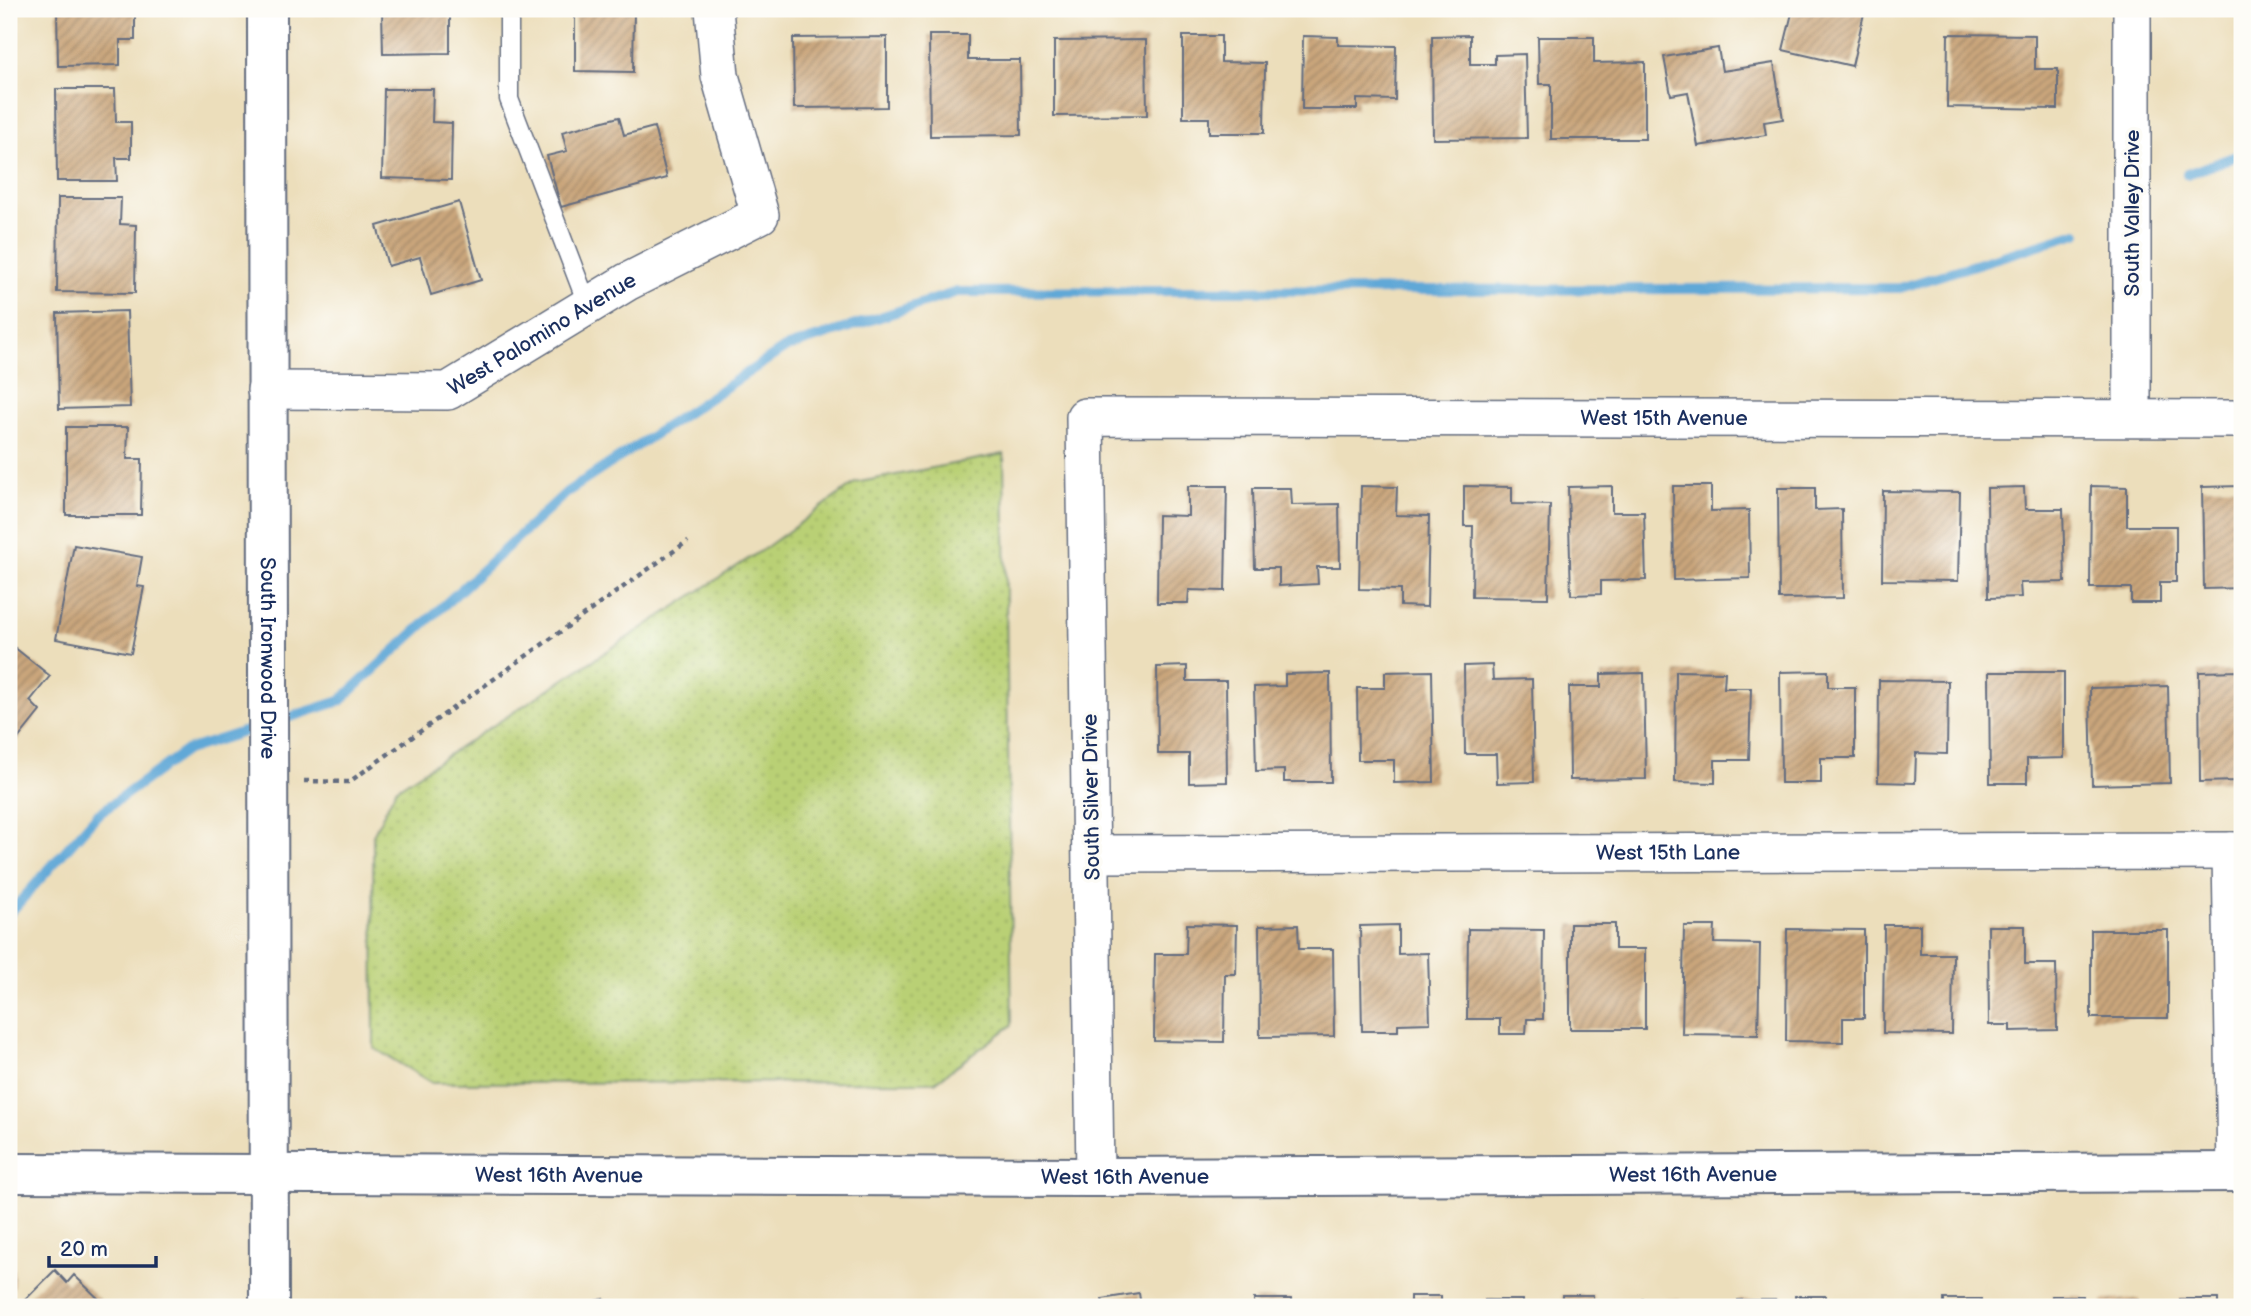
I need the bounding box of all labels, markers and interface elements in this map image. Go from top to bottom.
street label: South Valley Drive [2120,129,2145,297]
street label: West Palomino Avenue [443,267,640,401]
street label: West 15th Avenue [1580,406,1748,431]
street label: South Ironwood Drive [255,557,280,759]
street label: South Silver Drive [1078,713,1105,881]
street label: West 15th Lane [1596,840,1740,866]
street label: West 16th Avenue [1609,1162,1777,1188]
street label: West 16th Avenue [475,1163,643,1188]
street label: West 16th Avenue [1041,1165,1209,1190]
scale bar [49,1225,156,1269]
text: 20 m [60,1237,108,1262]

